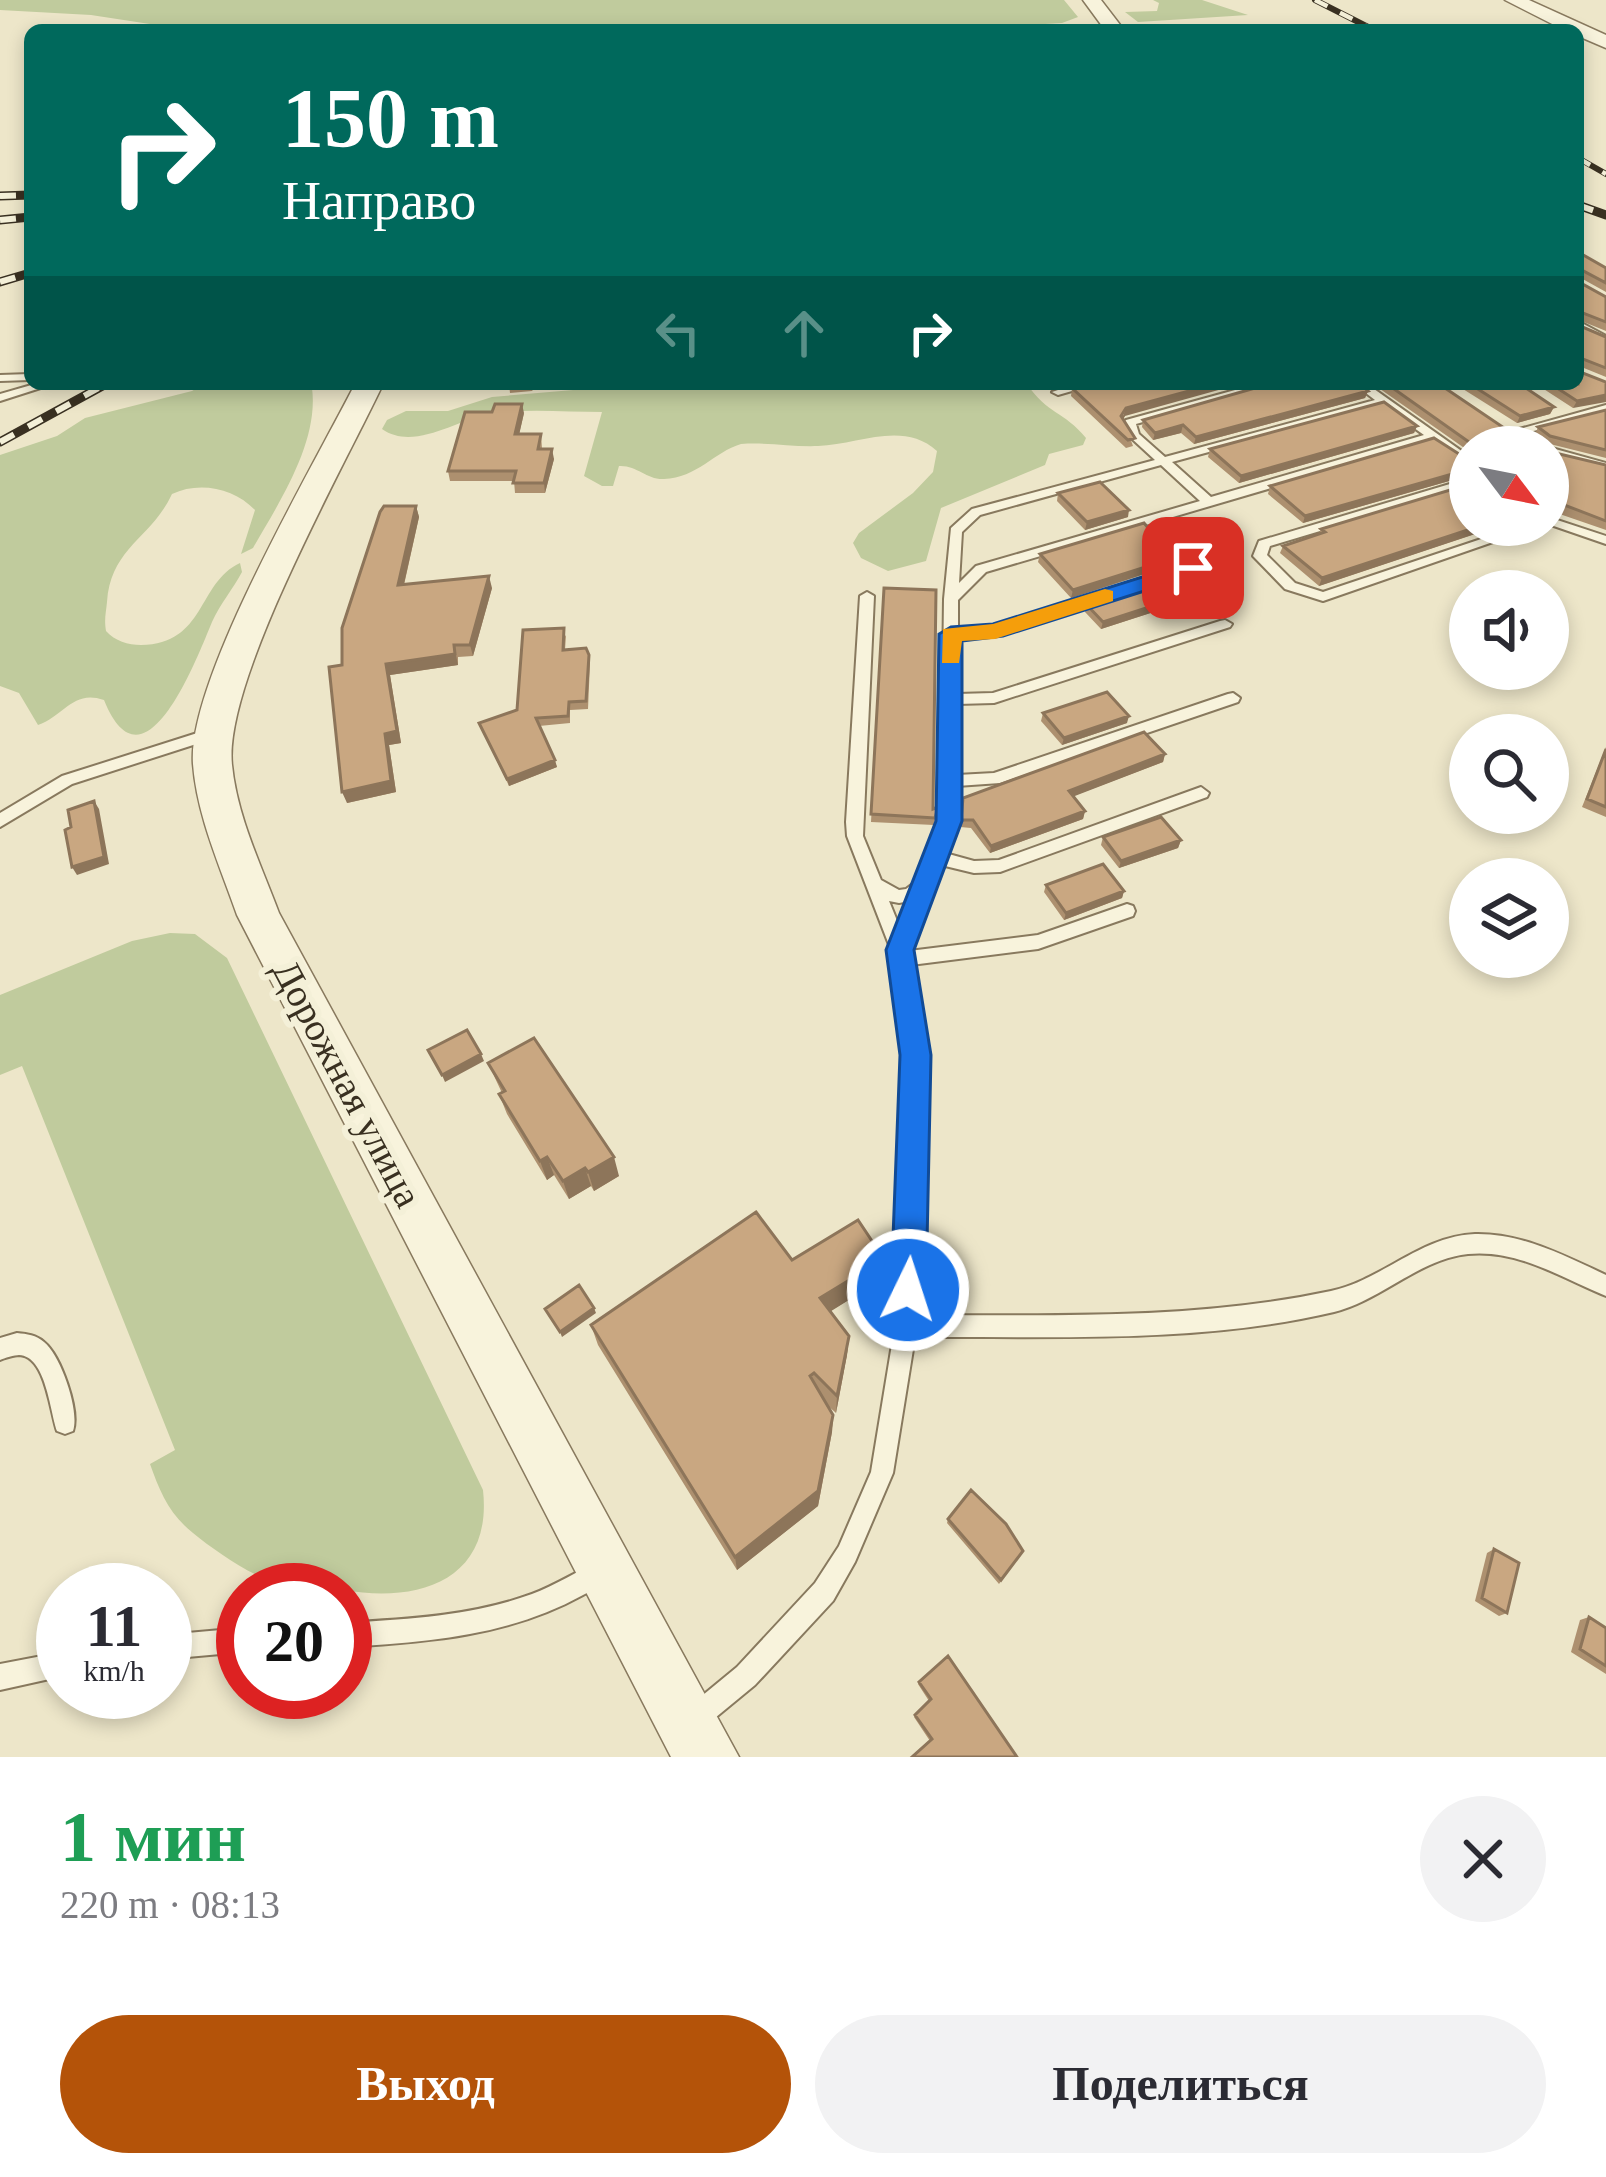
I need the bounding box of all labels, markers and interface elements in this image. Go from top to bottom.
icon: right [84,72,240,228]
text: 150 m [282,72,499,165]
text: Направо [282,171,476,231]
icon: left [645,300,711,366]
icon: ahead [771,300,837,366]
icon: right [897,300,963,366]
north arrow [1449,426,1569,546]
map controls [1449,426,1569,978]
pin [1142,517,1244,619]
icon: arrive [1160,535,1226,601]
button: sound [1449,570,1569,690]
button: search [1449,714,1569,834]
button: layers [1449,858,1569,978]
street label: Дорожная улица [264,953,431,1214]
position arrow [845,1227,971,1353]
speed limit sign: 20 [216,1563,372,1719]
text: 11 [86,1593,142,1659]
text: km/h [83,1654,145,1687]
button: close [1420,1796,1546,1922]
text: 1 мин [60,1797,246,1877]
text: 220 m · 08:13 [60,1883,280,1926]
button: Выход [60,2015,791,2153]
button: Поделиться [815,2015,1546,2153]

